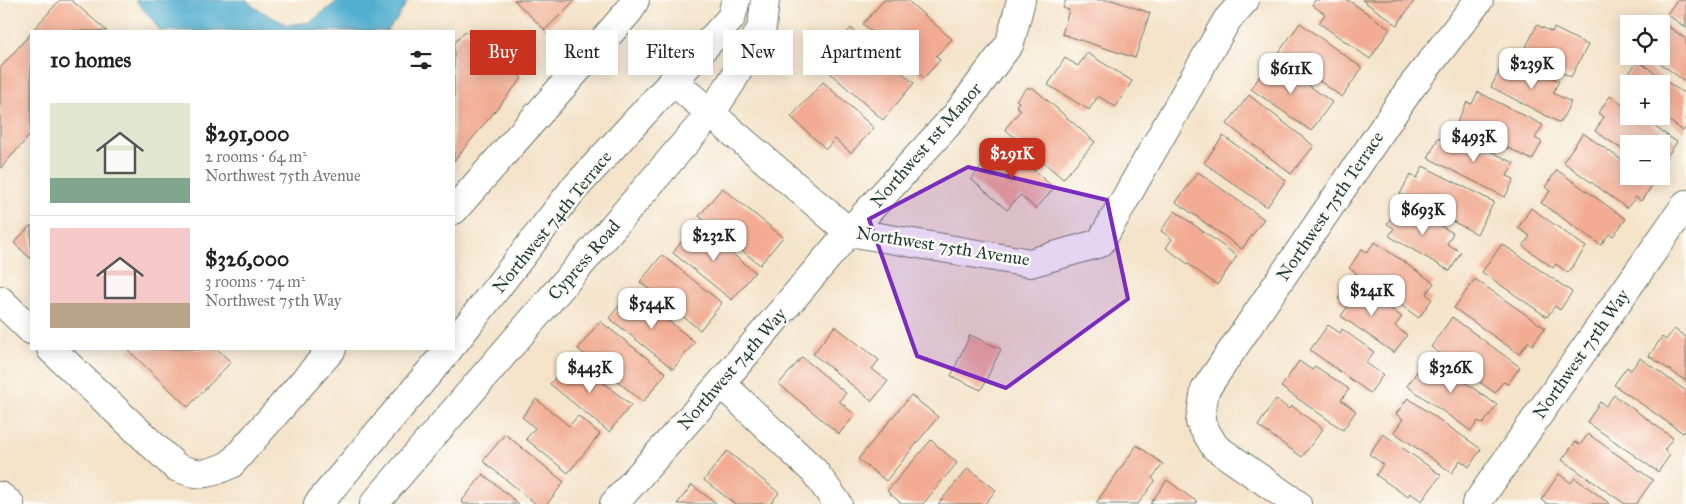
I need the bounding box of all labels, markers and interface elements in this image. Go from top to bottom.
map controls [1620,15,1670,185]
button: locate [1620,15,1670,65]
chip: Buy [470,30,536,75]
chip: Rent [546,30,618,75]
chip: Filters [628,30,713,75]
chip: New [723,30,793,75]
chip: Apartment [803,30,919,75]
icon: filters [407,46,435,74]
text: 10 homes [50,47,131,73]
pin: $239K [1497,48,1567,90]
pin: $611K [1256,52,1326,95]
text: $239K [1510,54,1554,73]
text: $611K [1270,59,1312,78]
button: + [1620,75,1670,125]
street label: Northwest 1st Manor [866,78,987,212]
pin: $493K [1439,120,1509,163]
text: $291,000 [205,121,289,147]
icon: home [90,123,150,183]
street label: Northwest 75th Terrace [1272,127,1388,285]
text: $493K [1452,127,1496,146]
button: − [1620,135,1670,185]
pin: $291K [977,138,1047,180]
text: $291K [990,144,1034,163]
street label: Northwest 74th Terrace [488,146,616,298]
text: 2 rooms · 64 m² [205,147,307,166]
text: Northwest 75th Avenue [205,166,361,185]
pin: $693K [1388,194,1458,236]
text: $693K [1401,200,1445,219]
street label: Cypress Road [543,215,625,305]
pin: $232K [679,220,749,262]
street label: Northwest 75th Avenue [855,221,1031,271]
text: $232K [692,226,736,245]
text: $326,000 [205,246,289,272]
icon: home [90,248,150,308]
text: 3 rooms · 74 m² [205,272,305,291]
pin: $241K [1337,274,1407,317]
text: $241K [1350,281,1394,300]
street label: Northwest 75th Way [1528,284,1634,423]
pin: $544K [617,288,687,330]
text: Northwest 75th Way [205,291,341,310]
text: $544K [629,294,675,313]
street label: Northwest 74th Way [673,303,791,435]
pin: $443K [555,352,625,394]
pin: $326K [1416,352,1486,394]
text: $443K [567,358,613,377]
text: $326K [1429,358,1473,377]

